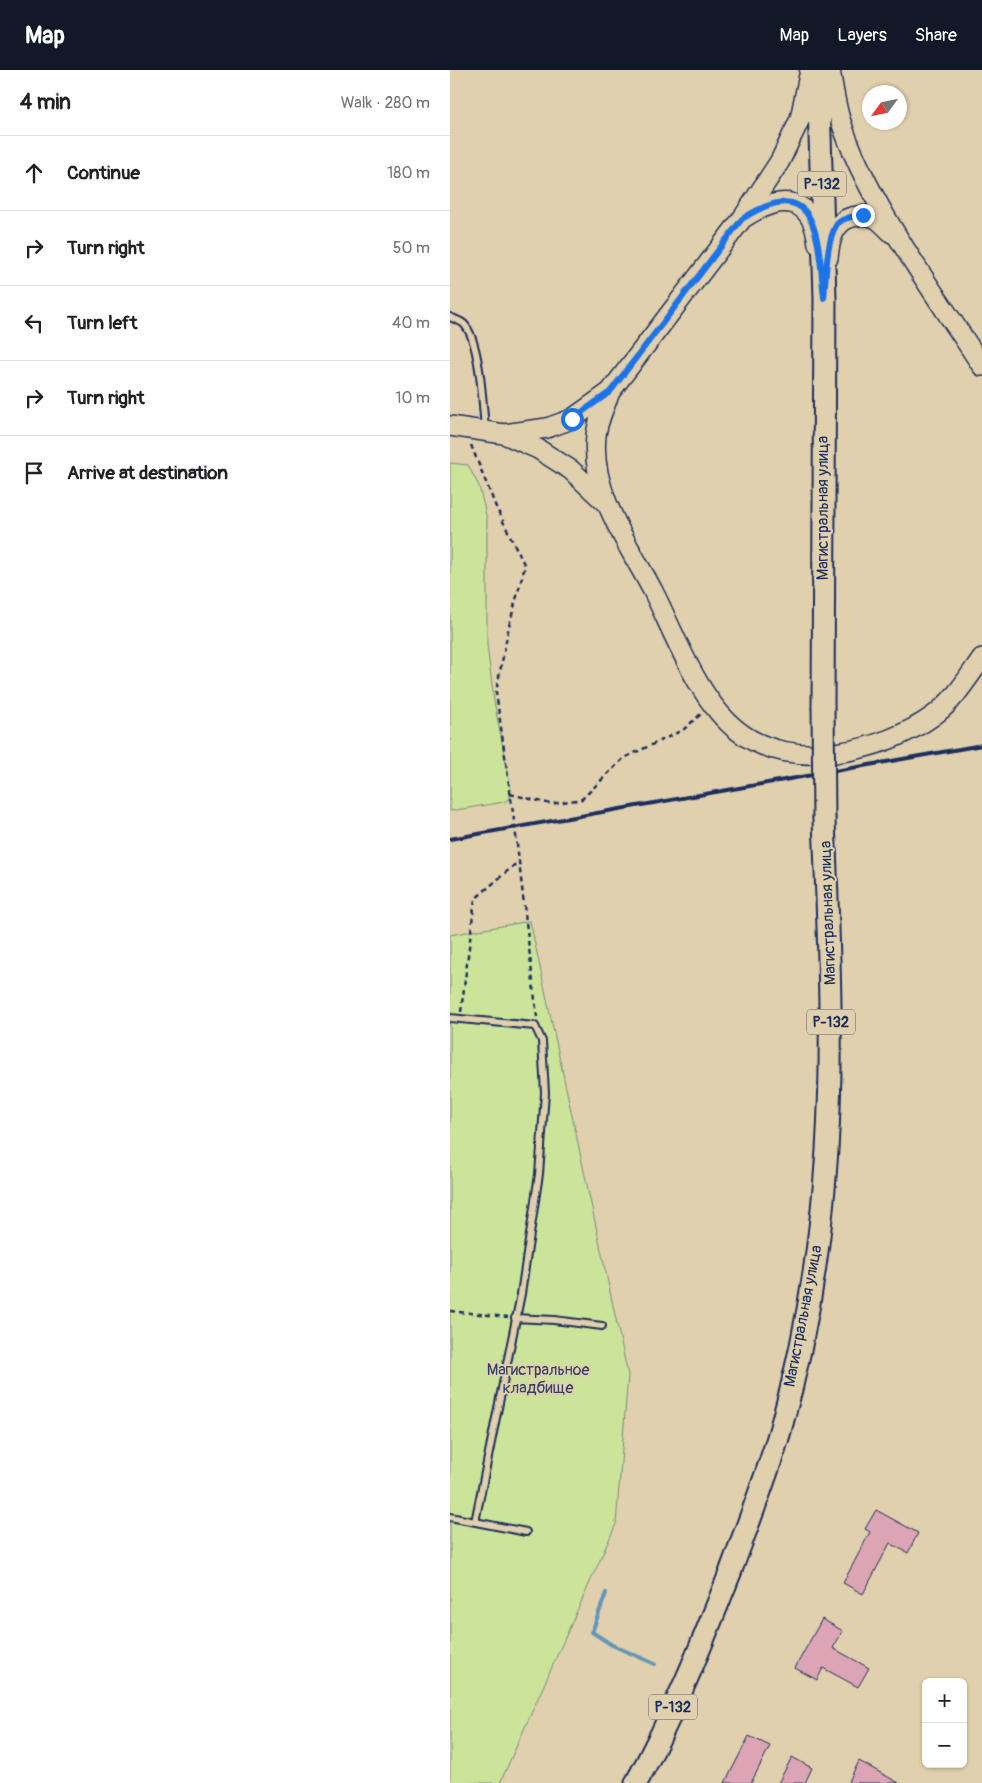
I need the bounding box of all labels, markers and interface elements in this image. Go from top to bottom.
text: Map [25,21,65,50]
text: Map [780,24,809,47]
text: Layers [837,24,887,47]
text: Share [915,24,957,47]
north arrow [862,85,907,130]
text: 4 min [20,89,71,116]
text: Walk · 280 m [341,93,430,113]
icon: ahead [20,159,48,187]
text: Continue [67,161,140,185]
text: 180 m [387,163,430,183]
road number: Р-132 [798,172,846,196]
route end [852,204,875,227]
icon: right [20,234,48,262]
text: Turn right [67,236,145,260]
text: 50 m [393,238,430,258]
icon: left [20,309,48,337]
text: Turn left [67,311,137,335]
text: 40 m [392,313,430,333]
icon: right [20,384,48,412]
text: Turn right [67,386,145,410]
text: 10 m [395,388,430,408]
route start [561,408,584,431]
street label: Магистральная улица [813,436,833,580]
icon: arrive [20,459,48,487]
text: Arrive at destination [67,461,228,485]
street label: Магистральная улица [815,840,841,986]
road number: Р-132 [807,1010,855,1034]
street label: Магистральная улица [779,1243,827,1389]
park label: Магистральное кладбище [487,1360,589,1398]
map controls [922,1678,967,1768]
button: + [922,1678,967,1723]
road number: Р-132 [649,1694,697,1720]
button: − [922,1723,967,1768]

